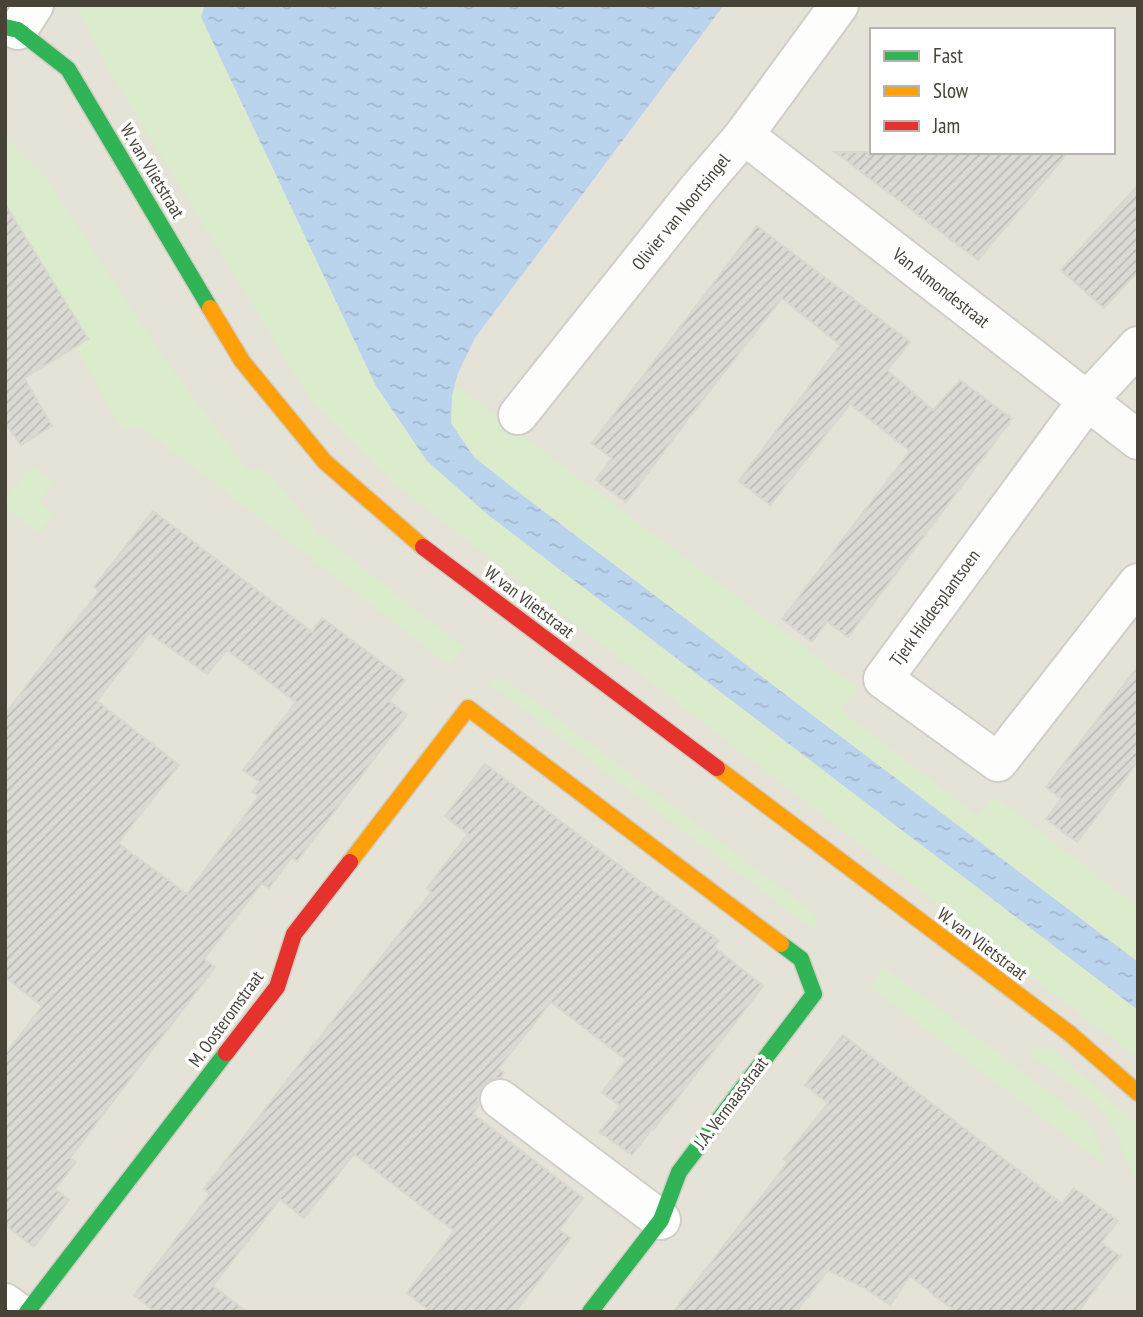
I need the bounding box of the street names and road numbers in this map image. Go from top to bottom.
street label: W. van Vlietstraat [115,119,190,222]
street label: Olivier van Noortsingel [626,148,735,275]
street label: Van Almondestraat [887,242,994,333]
street label: Tjerk Hiddesplantsoen [885,545,985,671]
street label: W. van Vlietstraat [480,560,579,643]
street label: W. van Vlietstraat [933,902,1032,985]
street label: M. Oosteromstraat [183,966,268,1071]
street label: J.A. Vermaasstraat [688,1052,773,1154]

